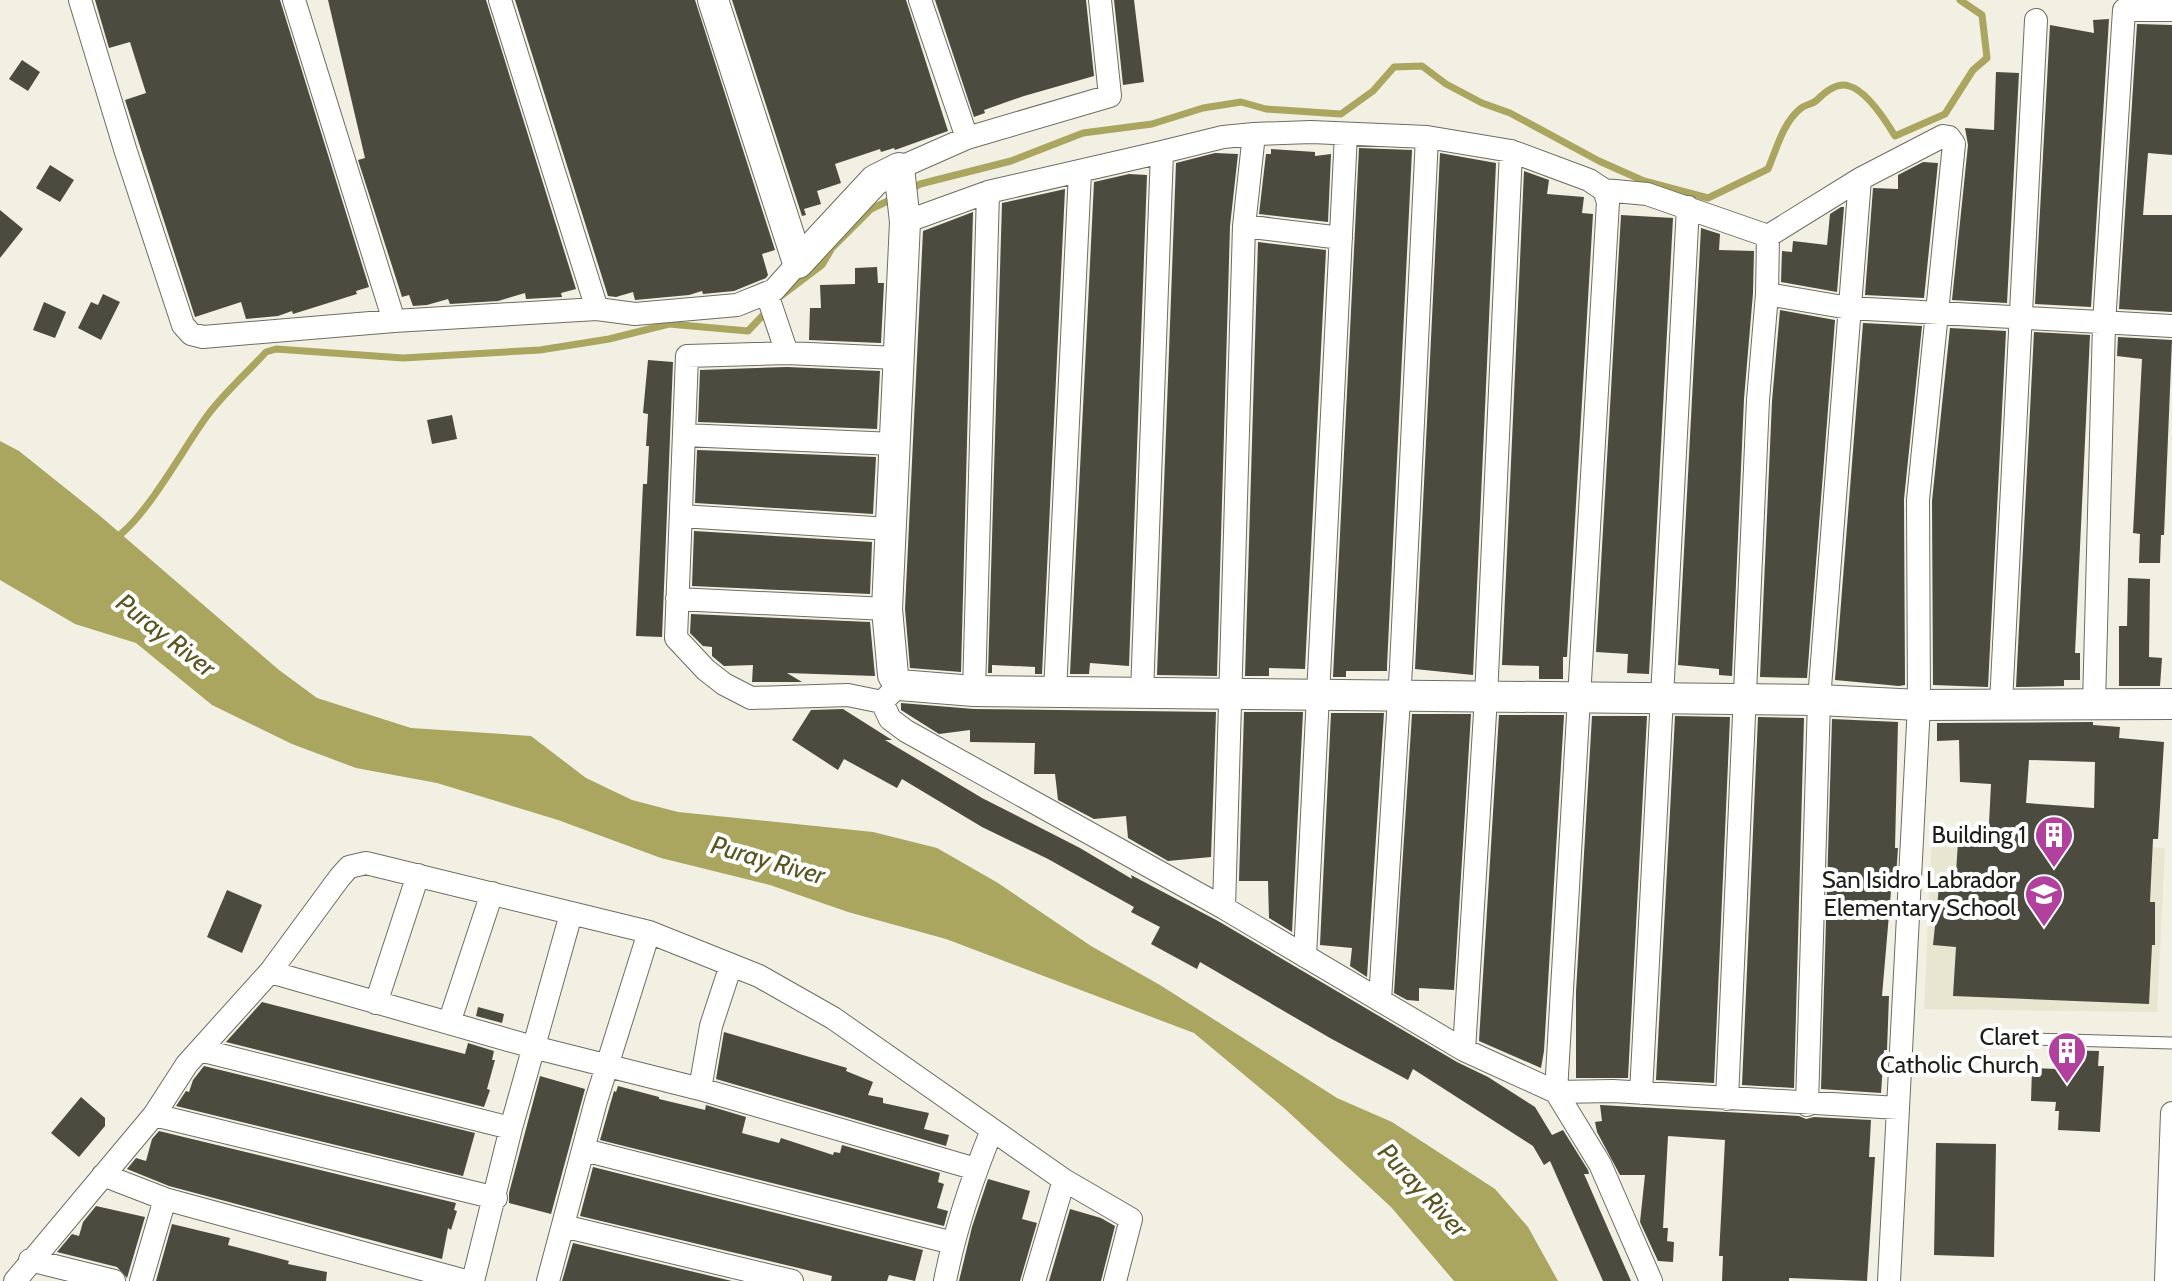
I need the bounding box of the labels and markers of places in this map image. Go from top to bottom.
building icon: Building 1 [2033,814,2075,869]
place label: Building 1 [1932,820,2026,849]
place label: San Isidro Labrador Elementary School [1822,865,2016,922]
school or university icon: San Isidro Labrador Elementary School [2023,873,2065,928]
place label: Claret Catholic Church [1880,1022,2039,1079]
building icon: Claret Catholic Church [2046,1030,2088,1085]

